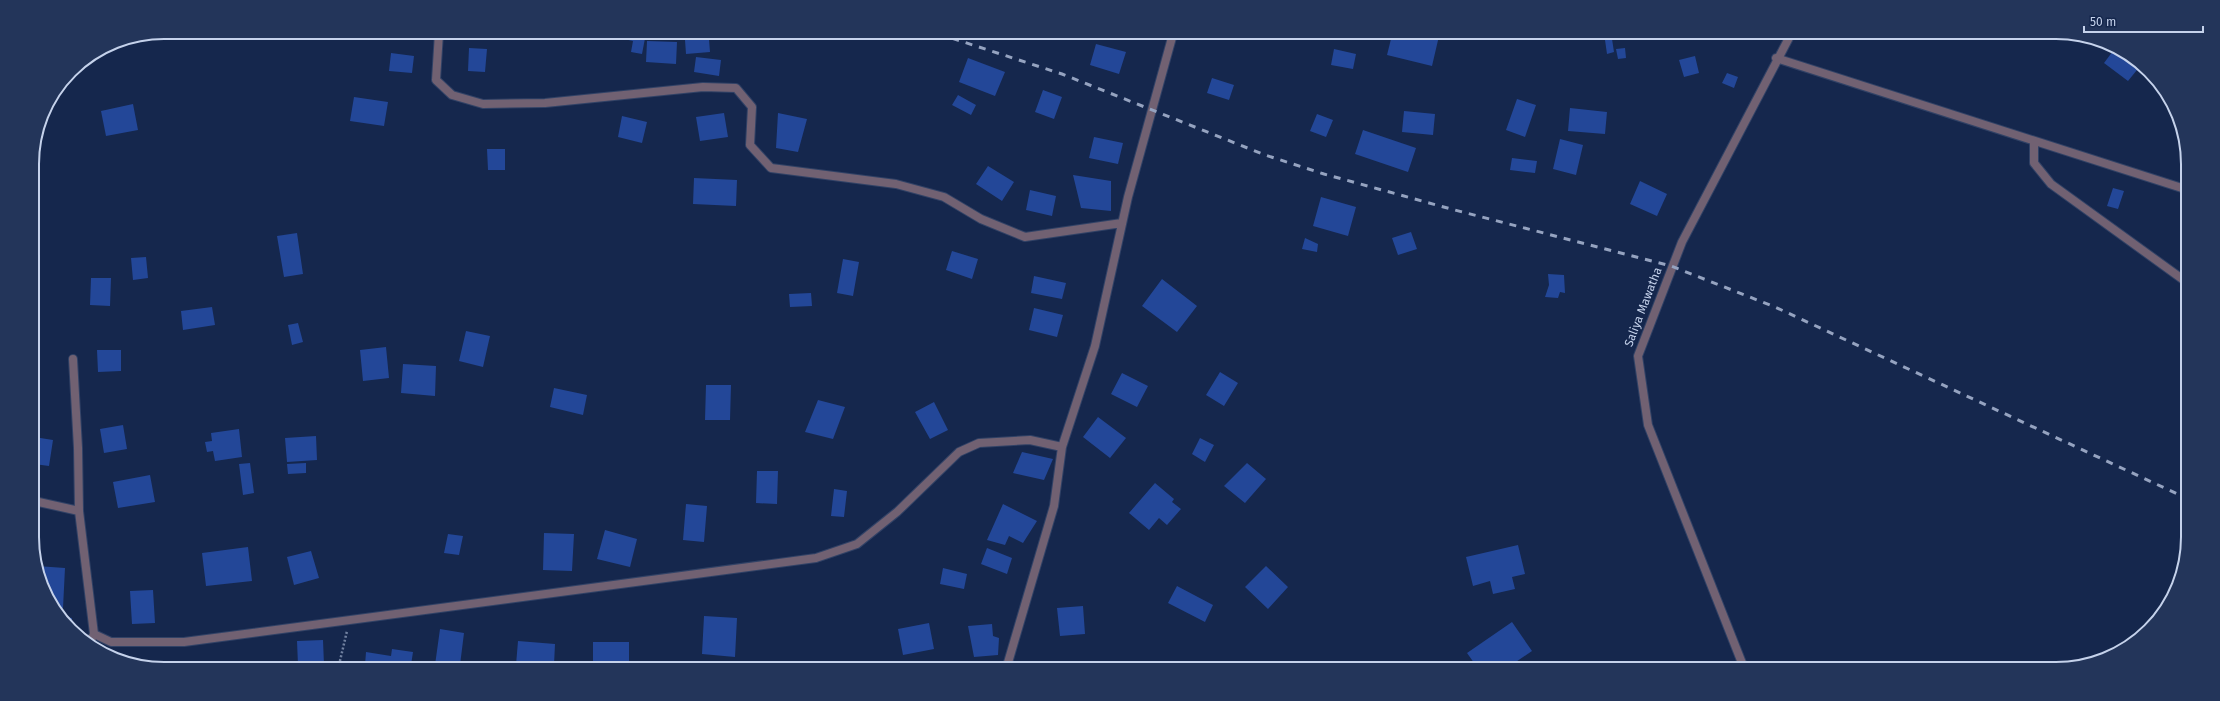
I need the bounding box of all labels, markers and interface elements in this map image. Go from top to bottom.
scale bar [2084,8,2203,34]
text: 50 m [2090,15,2116,29]
street label: Saliya Mawatha [1621,265,1665,349]

